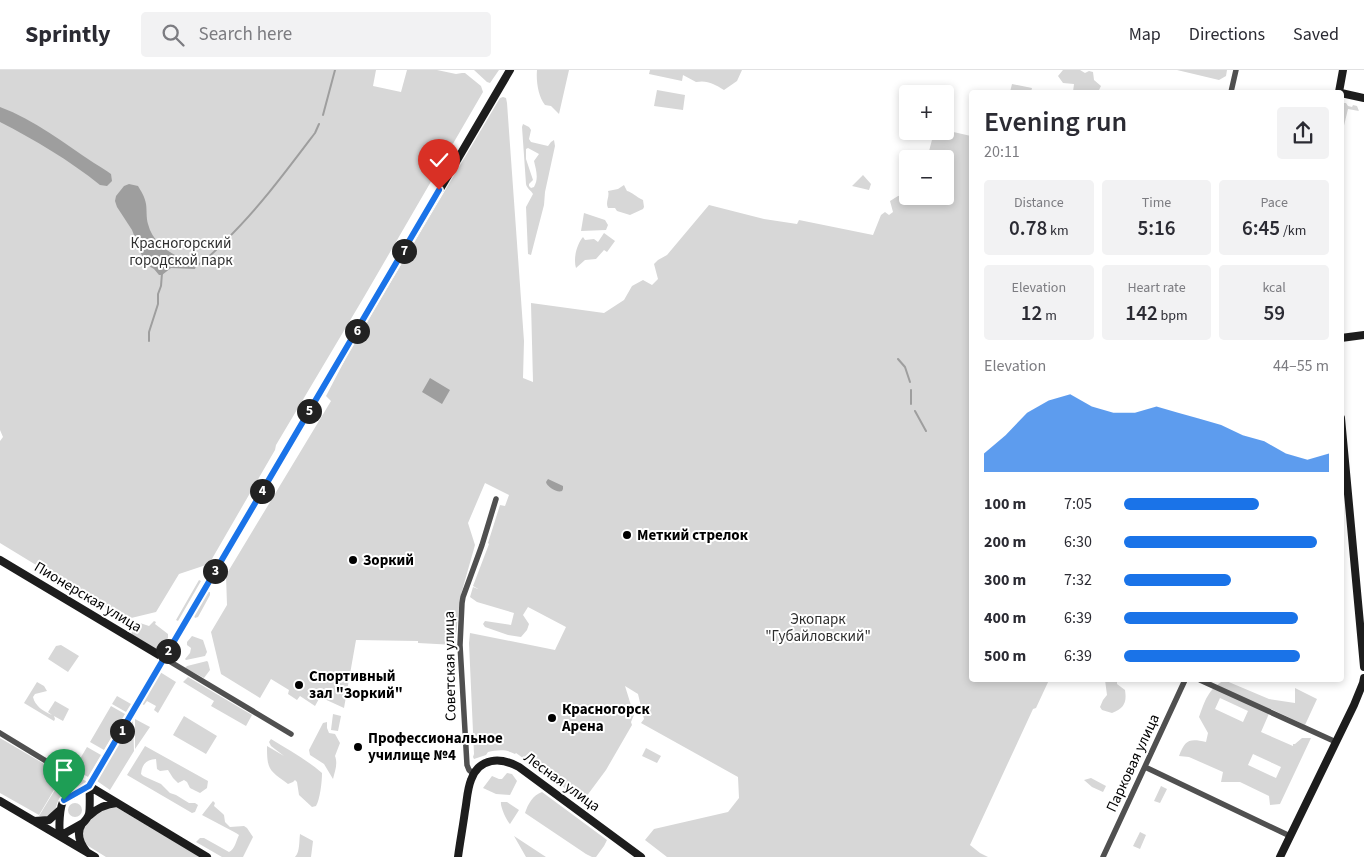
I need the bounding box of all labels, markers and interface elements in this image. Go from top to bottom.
search box [141,12,491,57]
text: Sprintly [25,17,111,52]
icon: search [159,21,187,49]
text: Search here [199,21,292,48]
text: Map [1129,22,1161,47]
text: Directions [1189,22,1265,47]
text: Saved [1293,22,1339,47]
map controls [899,85,954,205]
button: + [899,85,954,140]
text: Evening run [984,102,1127,142]
button: share [1277,107,1329,159]
pin [418,139,460,190]
text: 20:11 [984,141,1020,163]
icon: check [425,146,453,174]
button: − [899,150,954,205]
text: Distance [1014,193,1064,213]
text: Time [1142,193,1171,213]
text: Pace [1260,193,1288,213]
text: 0.78 [1009,213,1047,243]
text: 5:16 [1137,213,1176,243]
text: 6:45 [1242,213,1280,243]
text: km [1047,221,1069,241]
text: /km [1280,221,1306,241]
park label: Красногорский городской парк [129,233,233,271]
pin: 7 [392,238,416,264]
text: 7 [401,241,408,261]
text: Elevation [1012,278,1066,298]
text: Heart rate [1127,278,1186,298]
text: kcal [1262,278,1286,298]
text: 12 [1021,298,1042,328]
text: 142 [1125,298,1158,328]
text: 59 [1263,298,1285,328]
text: m [1042,306,1057,326]
text: bpm [1158,306,1188,326]
pin: 6 [344,318,370,344]
text: 6 [354,321,361,341]
text: Elevation [984,355,1046,377]
text: 44–55 m [1273,355,1329,377]
pin: 5 [296,398,322,424]
text: 5 [306,401,313,421]
pin: 4 [250,478,274,504]
text: 4 [259,481,266,501]
text: 100 m [984,493,1026,515]
text: 7:05 [1064,493,1092,515]
place label: Меткий стрелок [637,525,749,546]
marker: Меткий стрелок [621,529,633,541]
text: 200 m [984,531,1026,553]
text: 6:30 [1064,531,1092,553]
place label: Зоркий [363,550,414,571]
marker: Зоркий [347,554,359,566]
street label: Пионерская улица [30,557,146,637]
pin: 3 [202,558,228,584]
text: 3 [212,561,219,581]
text: 300 m [984,569,1026,591]
text: 7:32 [1064,569,1092,591]
text: 400 m [984,607,1026,629]
text: 6:39 [1064,607,1092,629]
park label: Экопарк "Губайловский" [765,609,871,647]
street label: Советская улица [439,611,461,721]
pin: 2 [156,638,180,664]
text: 2 [165,641,172,661]
text: 500 m [984,645,1026,667]
text: 6:39 [1064,645,1092,667]
place label: Спортивный зал "Зоркий" [309,666,403,704]
marker: Спортивный зал "Зоркий" [293,679,305,691]
place label: Красногорск Арена [561,699,651,737]
street label: Парковая улица [1101,710,1165,816]
marker: Красногорск Арена [546,712,558,724]
pin: 1 [110,718,134,744]
text: 1 [119,721,126,741]
place label: Профессиональное училище №4 [368,728,503,766]
marker: Профессиональное училище №4 [352,741,364,753]
street label: Лесная улица [520,747,604,817]
pin [43,749,85,800]
icon: arrive [50,756,78,784]

